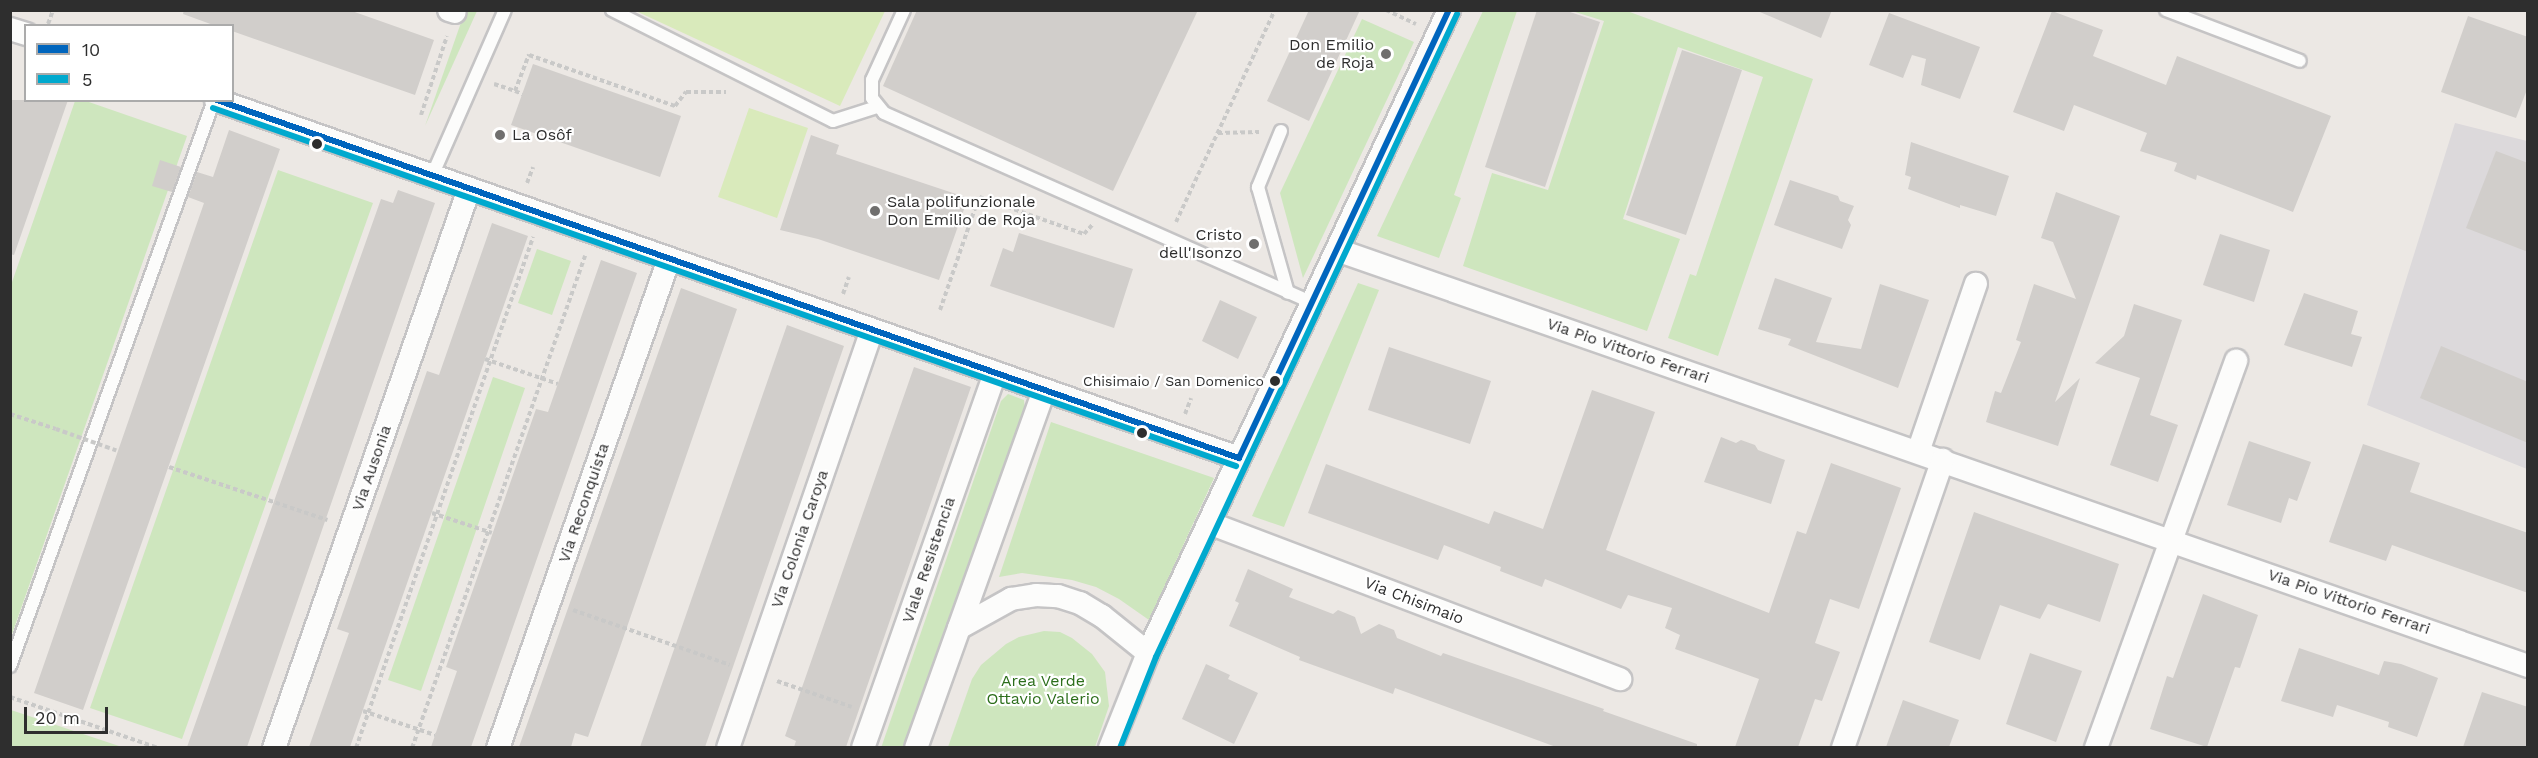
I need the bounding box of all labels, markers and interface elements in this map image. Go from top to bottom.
legend [24,24,234,102]
place label: Don Emilio de Roja [1289,35,1374,73]
text: 10 [82,39,100,60]
marker: Don Emilio de Roja [1379,47,1393,61]
text: 5 [82,69,92,90]
place label: La Osôf [512,125,572,145]
marker: La Osôf [493,128,507,142]
unlabelled marker [311,138,323,150]
place label: Sala polifunzionale Don Emilio de Roja [887,192,1036,230]
marker: Sala polifunzionale Don Emilio de Roja [868,204,882,218]
place label: Cristo dell'Isonzo [1159,225,1242,263]
marker: Cristo dell'Isonzo [1247,237,1261,251]
street label: Via Pio Vittorio Ferrari [1544,314,1712,388]
place label: Chisimaio / San Domenico [1083,373,1264,389]
marker: Chisimaio / San Domenico [1269,375,1281,387]
street label: Via Ausonia [348,422,396,514]
unlabelled marker [1136,427,1148,439]
street label: Via Reconquista [554,441,614,565]
street label: Via Colonia Caroya [767,467,833,611]
street label: Viale Resistencia [898,494,960,626]
street label: Via Pio Vittorio Ferrari [2265,565,2433,639]
street label: Via Chisimaio [1361,573,1467,629]
park label: Area Verde Ottavio Valerio [986,671,1100,709]
scale bar [27,695,111,733]
text: 20 m [35,707,80,728]

